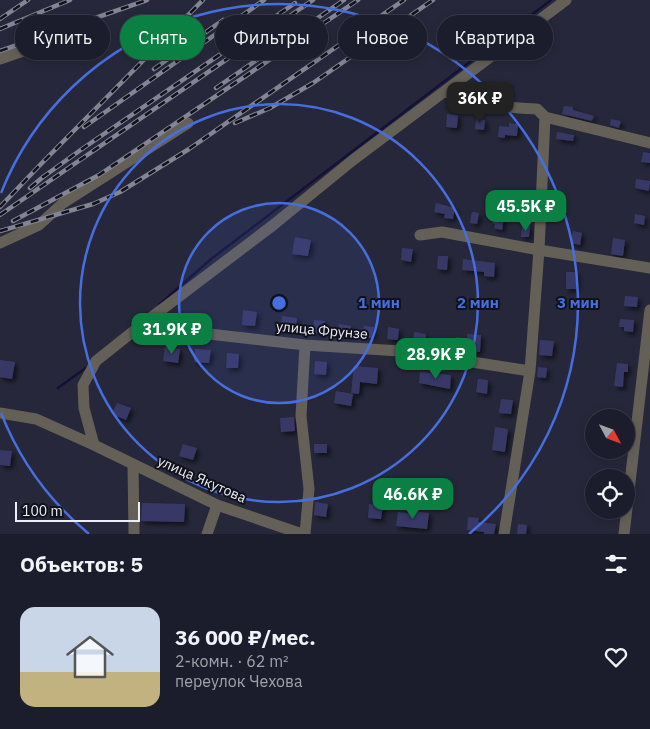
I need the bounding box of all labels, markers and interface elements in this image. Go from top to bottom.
chip: Купить [15,15,110,60]
chip: Снять [120,15,205,60]
chip: Фильтры [215,15,328,60]
chip: Новое [338,15,427,60]
chip: Квартира [437,15,553,60]
pin: 36K ₽ [445,82,515,124]
text: 36K ₽ [458,88,502,108]
pin: 45.5K ₽ [480,190,572,232]
text: 45.5K ₽ [496,196,556,216]
text: 1 мин [358,293,400,312]
text: 2 мин [457,293,499,312]
text: 3 мин [557,293,599,312]
centre of rings [270,294,288,312]
pin: 31.9K ₽ [126,312,218,355]
street label: улица Фрунзе [275,317,369,343]
text: 31.9K ₽ [142,319,202,339]
pin: 28.9K ₽ [390,338,482,380]
text: 28.9K ₽ [406,344,466,364]
north arrow [585,409,635,459]
map controls [585,409,635,519]
street label: улица Якутова [155,451,250,507]
button: locate [585,469,635,519]
pin: 46.6K ₽ [367,478,459,520]
text: 46.6K ₽ [383,484,443,504]
scale bar [15,499,140,522]
text: 100 m [22,502,63,520]
text: Объектов: 5 [20,550,143,578]
icon: filters [602,550,630,578]
text: 36 000 ₽/мес. [175,623,316,651]
icon: home [60,627,120,687]
icon: heart [602,643,630,671]
text: 2-комн. · 62 m² [175,651,289,671]
text: переулок Чехова [175,671,302,691]

